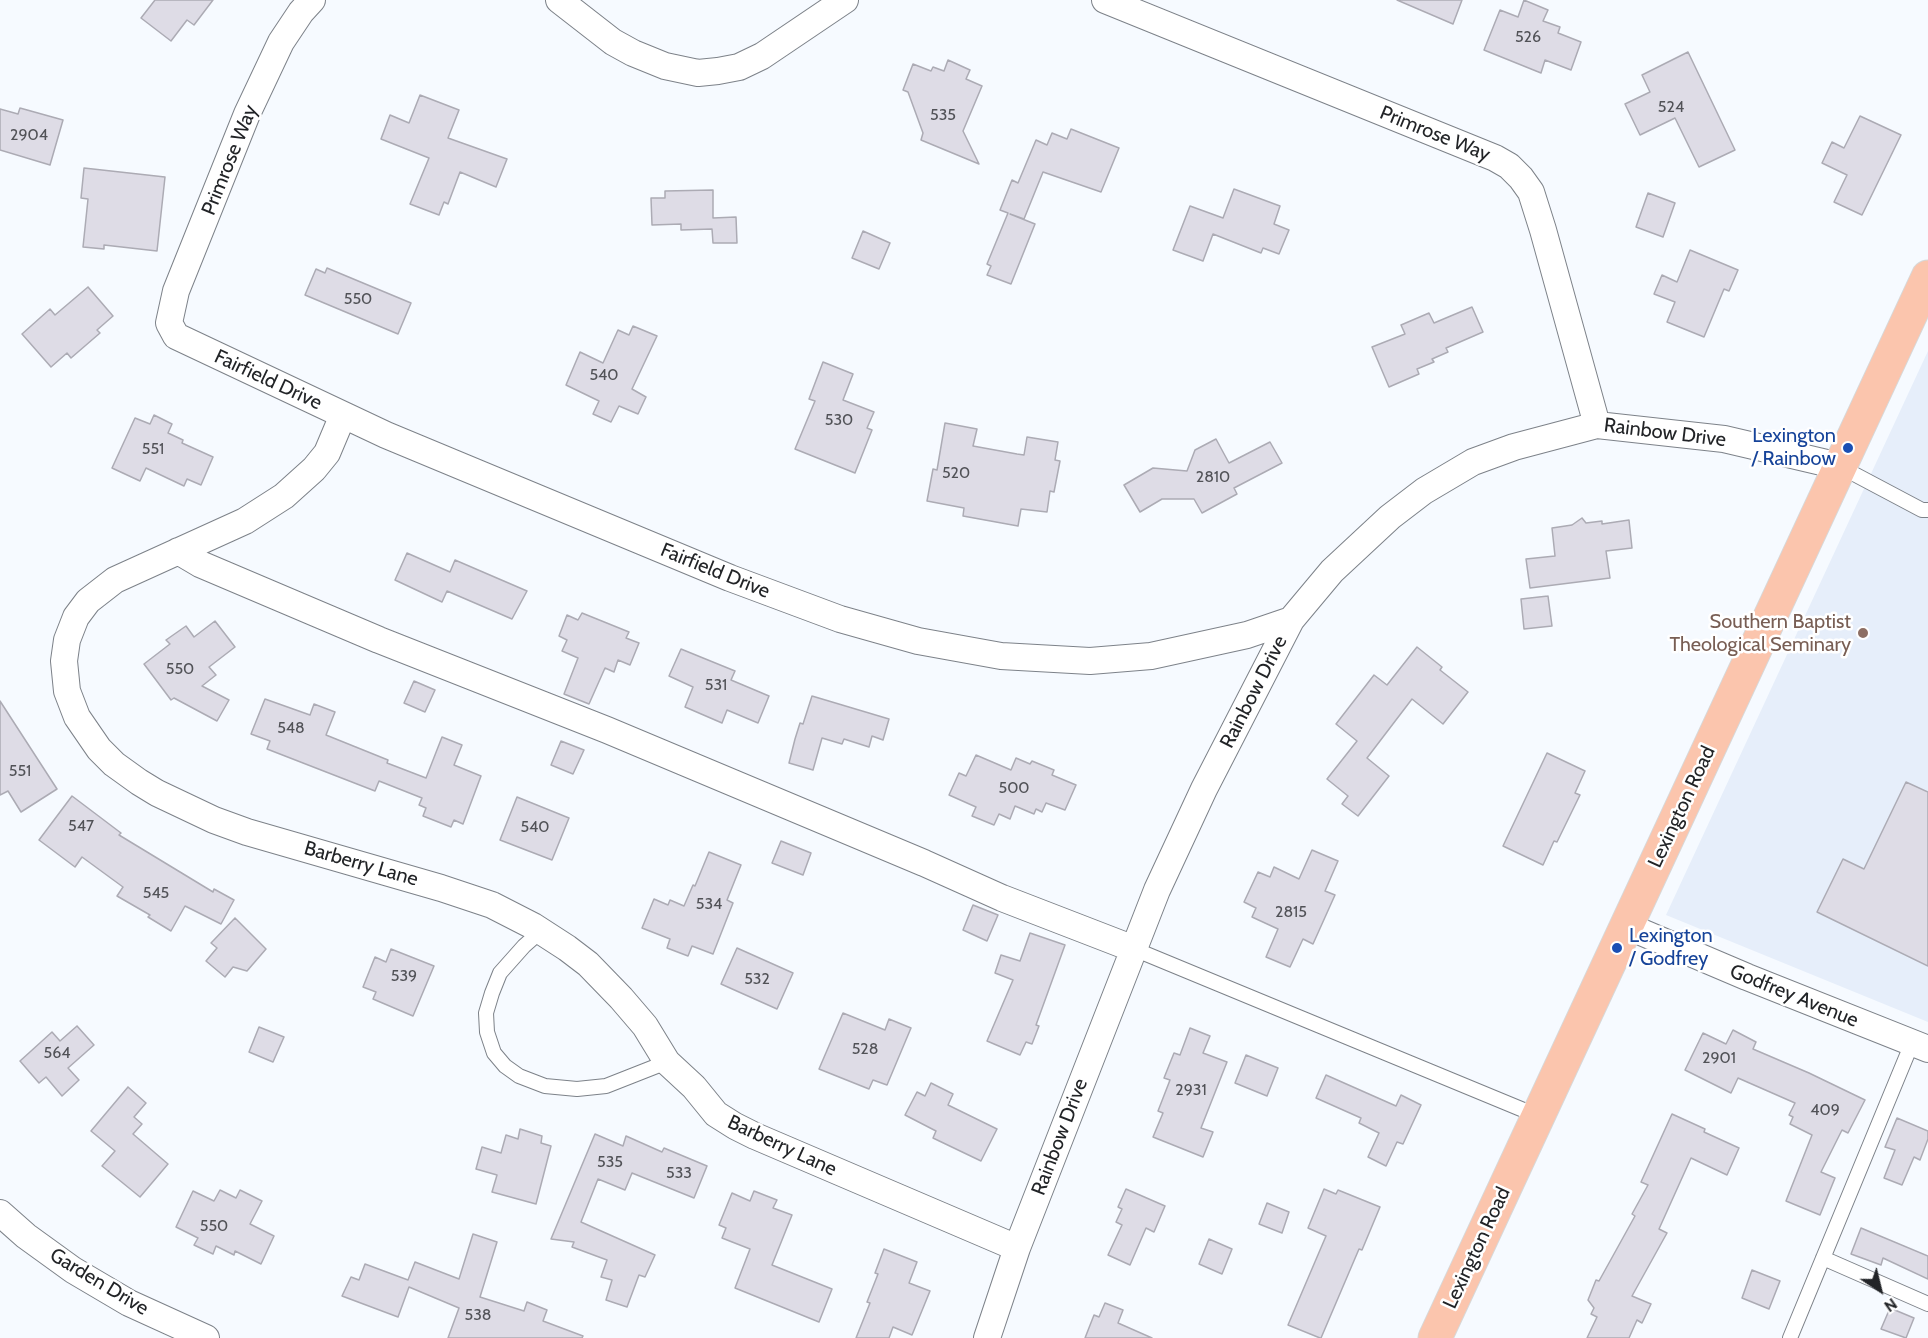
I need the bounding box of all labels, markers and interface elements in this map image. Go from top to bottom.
house number: 526 [1515,27,1541,47]
house number: 524 [1658,97,1684,117]
street label: Primrose Way [197,101,263,219]
street label: Primrose Way [1376,101,1494,167]
house number: 535 [930,105,956,125]
house number: 2904 [10,125,48,145]
house number: 550 [344,289,372,309]
street label: Fairfield Drive [211,345,325,415]
house number: 540 [589,365,619,385]
house number: 530 [825,410,853,430]
street label: Rainbow Drive [1603,414,1727,452]
place label: Lexington / Rainbow [1752,424,1836,471]
house number: 551 [142,439,164,459]
marker: Lexington / Rainbow [1841,441,1855,455]
house number: 520 [942,463,970,483]
house number: 2810 [1196,467,1230,487]
street label: Fairfield Drive [657,538,773,604]
place label: Southern Baptist Theological Seminary [1669,610,1851,657]
marker: Southern Baptist Theological Seminary [1856,626,1870,640]
street label: Rainbow Drive [1215,632,1293,752]
house number: 550 [166,659,194,679]
house number: 531 [705,675,727,695]
house number: 548 [277,718,305,738]
street label: Lexington Road [1643,742,1721,872]
house number: 551 [9,761,31,781]
house number: 500 [999,778,1029,798]
house number: 547 [68,816,94,836]
house number: 540 [520,817,550,837]
street label: Barberry Lane [301,836,421,892]
house number: 545 [143,883,169,903]
house number: 534 [696,894,722,914]
house number: 2815 [1275,902,1307,922]
place label: Lexington / Godfrey [1629,924,1713,971]
marker: Lexington / Godfrey [1610,941,1624,955]
street label: Godfrey Avenue [1726,959,1862,1033]
house number: 539 [391,966,417,986]
house number: 532 [744,969,770,989]
house number: 528 [852,1039,878,1059]
house number: 564 [44,1043,70,1063]
house number: 2901 [1702,1048,1736,1068]
street label: Rainbow Drive [1027,1075,1093,1199]
house number: 2931 [1175,1080,1207,1100]
house number: 409 [1810,1100,1840,1120]
street label: Barberry Lane [724,1110,840,1182]
house number: 535 [597,1152,623,1172]
house number: 533 [666,1163,692,1183]
street label: Lexington Road [1438,1183,1516,1313]
house number: 550 [200,1216,228,1236]
street label: Garden Drive [45,1243,153,1321]
north arrow [1850,1260,1910,1320]
text: N [1881,1294,1901,1316]
house number: 538 [464,1305,492,1325]

